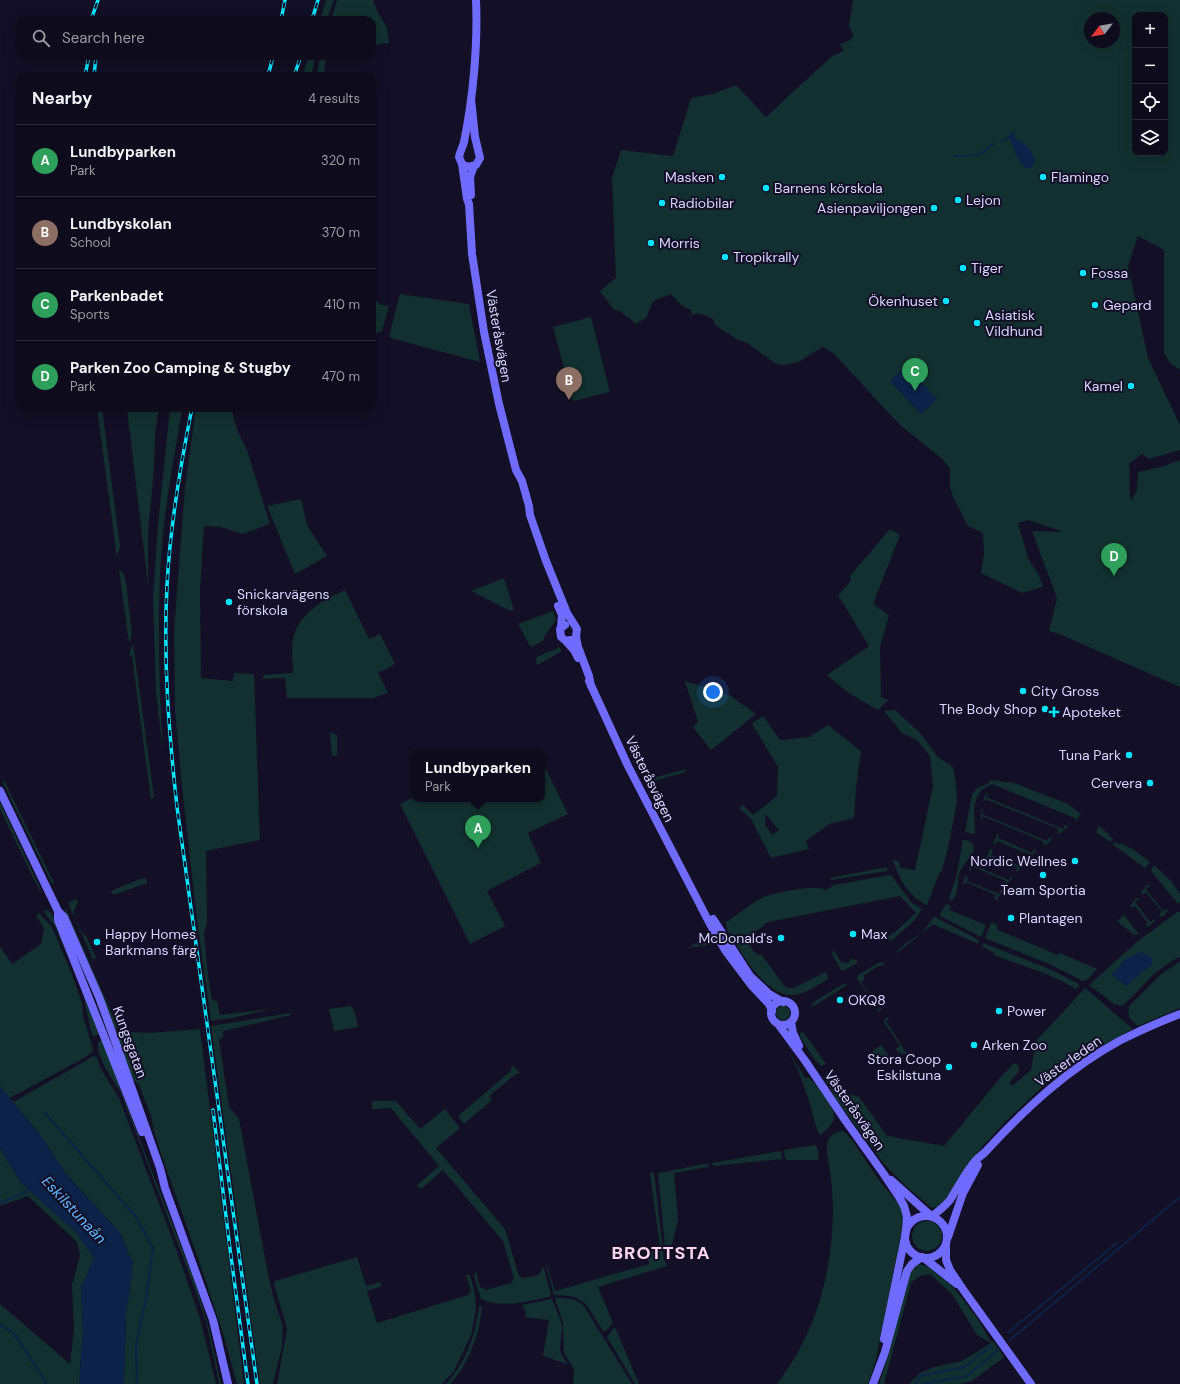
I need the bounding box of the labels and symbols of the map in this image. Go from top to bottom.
north arrow [1084,12,1120,48]
place label: Masken [665,168,714,186]
place label: Flamingo [1051,168,1109,186]
marker: Masken [717,172,727,182]
marker: Flamingo [1038,172,1048,182]
place label: Barnens körskola [774,179,883,197]
marker: Barnens körskola [761,183,771,193]
place label: Lejon [966,191,1001,209]
place label: Radiobilar [670,194,734,212]
marker: Lejon [953,195,963,205]
marker: Radiobilar [657,198,667,208]
place label: Asienpaviljongen [817,199,926,217]
marker: Asienpaviljongen [929,203,939,213]
place label: Morris [659,234,700,252]
marker: Morris [646,238,656,248]
place label: Tropikrally [733,248,799,266]
marker: Tropikrally [720,252,730,262]
place label: Tiger [971,259,1003,277]
marker: Tiger [958,263,968,273]
place label: Fossa [1091,264,1128,282]
marker: Fossa [1078,268,1088,278]
street label: Västeråsvägen [482,288,516,384]
place label: Ökenhuset [868,292,938,310]
marker: Ökenhuset [941,296,951,306]
place label: Gepard [1103,296,1152,314]
marker: Gepard [1090,300,1100,310]
place label: Asiatisk Vildhund [985,306,1043,340]
marker: Asiatisk Vildhund [972,318,982,328]
pin: C [902,358,928,391]
pin: B [556,367,582,400]
place label: Kamel [1084,377,1123,395]
marker: Kamel [1126,381,1136,391]
pin: D [1101,543,1127,576]
place label: Snickarvägens förskola [237,585,330,619]
marker: Snickarvägens förskola [224,597,234,607]
your location [703,682,723,702]
place label: City Gross [1031,682,1099,700]
marker: City Gross [1018,686,1028,696]
place label: The Body Shop [939,700,1037,718]
place label: Apoteket [1062,703,1121,721]
marker: The Body Shop [1040,704,1050,714]
marker: Apoteket [1049,707,1059,717]
street label: Västeråsvägen [621,733,679,825]
place label: Tuna Park [1059,746,1121,764]
marker: Tuna Park [1124,750,1134,760]
place label: Cervera [1091,774,1142,792]
marker: Cervera [1145,778,1155,788]
pin: A [465,815,491,848]
place label: Nordic Wellnes [970,852,1067,870]
marker: Nordic Wellnes [1070,856,1080,866]
marker: Team Sportia [1038,870,1048,880]
place label: Team Sportia [1000,881,1086,899]
place label: Plantagen [1019,909,1083,927]
marker: Plantagen [1006,913,1016,923]
place label: Happy Homes Barkmans färg [105,925,197,959]
place label: Max [861,925,887,943]
place label: McDonald's [698,929,773,947]
marker: Max [848,929,858,939]
marker: McDonald's [776,933,786,943]
marker: Happy Homes Barkmans färg [92,937,102,947]
place label: OKQ8 [848,991,886,1009]
marker: OKQ8 [835,995,845,1005]
place label: Power [1007,1002,1046,1020]
street label: Kungsgatan [109,1004,151,1080]
marker: Power [994,1006,1004,1016]
street label: Västerleden [1031,1031,1105,1091]
place label: Arken Zoo [982,1036,1047,1054]
marker: Arken Zoo [969,1040,979,1050]
place label: Stora Coop Eskilstuna [867,1050,941,1084]
marker: Stora Coop Eskilstuna [944,1062,954,1072]
street label: Västeråsvägen [821,1066,889,1154]
water label: Eskilstunaån [37,1172,111,1249]
district label: BROTTSTA [612,1241,710,1265]

